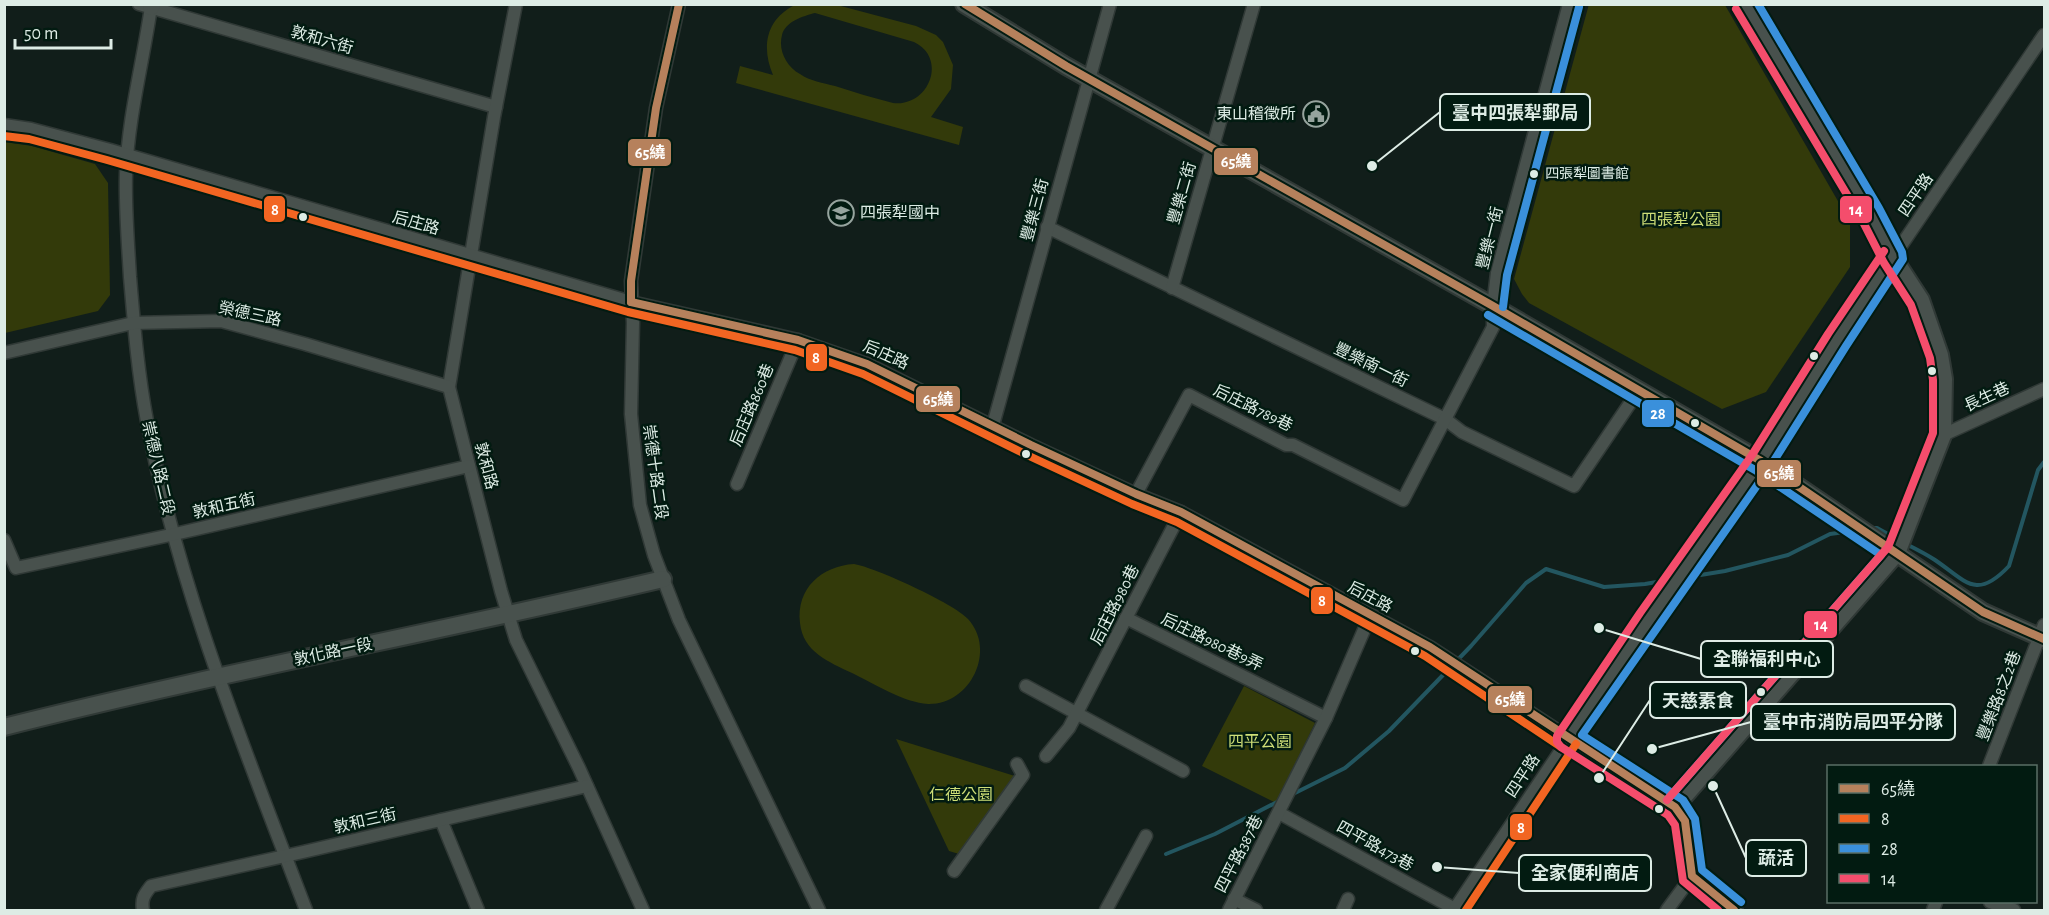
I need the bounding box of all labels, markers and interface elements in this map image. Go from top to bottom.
scale bar [15,12,111,50]
street label: 敦和六街 [289,23,355,57]
text: 50 m [24,25,58,43]
callout: 臺中四張犁郵局 [1440,94,1590,130]
public building icon: 東山稽徵所 [1301,99,1331,129]
text: 臺中四張犁郵局 [1452,102,1578,123]
place label: 東山稽徵所 [1216,105,1296,122]
line badge: 65繞 [627,138,672,167]
text: 65繞 [635,143,665,161]
line badge: 65繞 [1213,147,1259,176]
text: 65繞 [1221,152,1251,170]
street label: 豐樂二街 [1165,160,1199,226]
place label: 四張犁圖書館 [1545,166,1629,181]
marker: 四張犁圖書館 [1528,168,1540,180]
street label: 四平路 [1895,170,1936,219]
street label: 豐樂三街 [1018,177,1051,243]
line badge: 8 [263,195,286,223]
line badge: 14 [1839,195,1873,224]
school or university icon: 四張犁國中 [826,198,856,228]
text: 8 [271,202,279,218]
text: 14 [1849,202,1863,218]
place label: 四張犁國中 [860,204,940,221]
street label: 豐樂一街 [1474,205,1506,271]
street label: 后庄路 [391,208,442,237]
unlabelled marker [297,211,309,223]
park label: 四張犁公園 [1641,211,1721,228]
street label: 榮德三路 [217,299,283,328]
street label: 后庄路 [861,337,912,372]
street label: 豐樂南一街 [1332,339,1411,390]
line badge: 8 [805,343,828,372]
text: 8 [812,350,820,366]
unlabelled marker [1808,350,1820,362]
street label: 后庄路860巷 [727,361,776,448]
unlabelled marker [1926,365,1938,377]
street label: 長生巷 [1962,380,2012,414]
street label: 后庄路789巷 [1211,381,1295,434]
line badge: 65繞 [915,385,961,413]
text: 65繞 [923,390,953,408]
line badge: 28 [1641,399,1675,428]
text: 28 [1650,406,1666,422]
unlabelled marker [1689,417,1701,429]
street label: 崇德八路二段 [139,419,178,517]
street label: 崇德十路二段 [640,423,671,521]
street label: 敦和路 [472,440,501,491]
unlabelled marker [1020,448,1032,460]
line badge: 65繞 [1756,459,1802,488]
text: 65繞 [1764,464,1794,482]
street label: 敦和五街 [191,490,257,521]
street label: 后庄路980巷 [1087,562,1142,648]
street label: 后庄路 [1345,578,1395,615]
line badge: 8 [1310,586,1334,615]
text: 8 [1318,593,1326,609]
street label: 后庄路980巷9弄 [1159,610,1266,674]
line badge: 14 [1803,610,1838,639]
text: 14 [1814,617,1828,633]
street label: 敦化路一段 [292,635,374,668]
callout: 全聯福利中心 [1701,641,1833,677]
unlabelled marker [1409,645,1421,657]
street label: 豐樂路8之2巷 [1974,648,2023,743]
text: 全聯福利中心 [1713,649,1821,669]
callout: 天慈素食 [1650,682,1746,718]
line badge: 65繞 [1487,685,1533,714]
unlabelled marker [1755,686,1767,698]
text: 65繞 [1495,690,1525,708]
text: 天慈素食 [1662,691,1734,711]
callout: 臺中市消防局四平分隊 [1751,704,1955,740]
text: 臺中市消防局四平分隊 [1763,712,1943,732]
park label: 四平公園 [1228,734,1292,750]
street label: 四平路 [1502,751,1543,800]
legend [1827,765,2037,903]
text: 65繞 [1881,779,1915,799]
park label: 仁德公園 [929,786,993,803]
unlabelled marker [1653,803,1665,815]
street label: 敦和三街 [332,805,398,836]
text: 8 [1881,811,1890,829]
street label: 四平路387巷 [1212,812,1265,895]
line badge: 8 [1509,813,1533,841]
street label: 四平路473巷 [1334,818,1417,874]
text: 8 [1517,820,1525,836]
callout: 蔬活 [1746,840,1806,876]
text: 28 [1881,841,1898,859]
text: 蔬活 [1758,848,1794,868]
callout: 全家便利商店 [1519,855,1651,891]
text: 全家便利商店 [1531,863,1639,883]
text: 14 [1881,871,1896,889]

